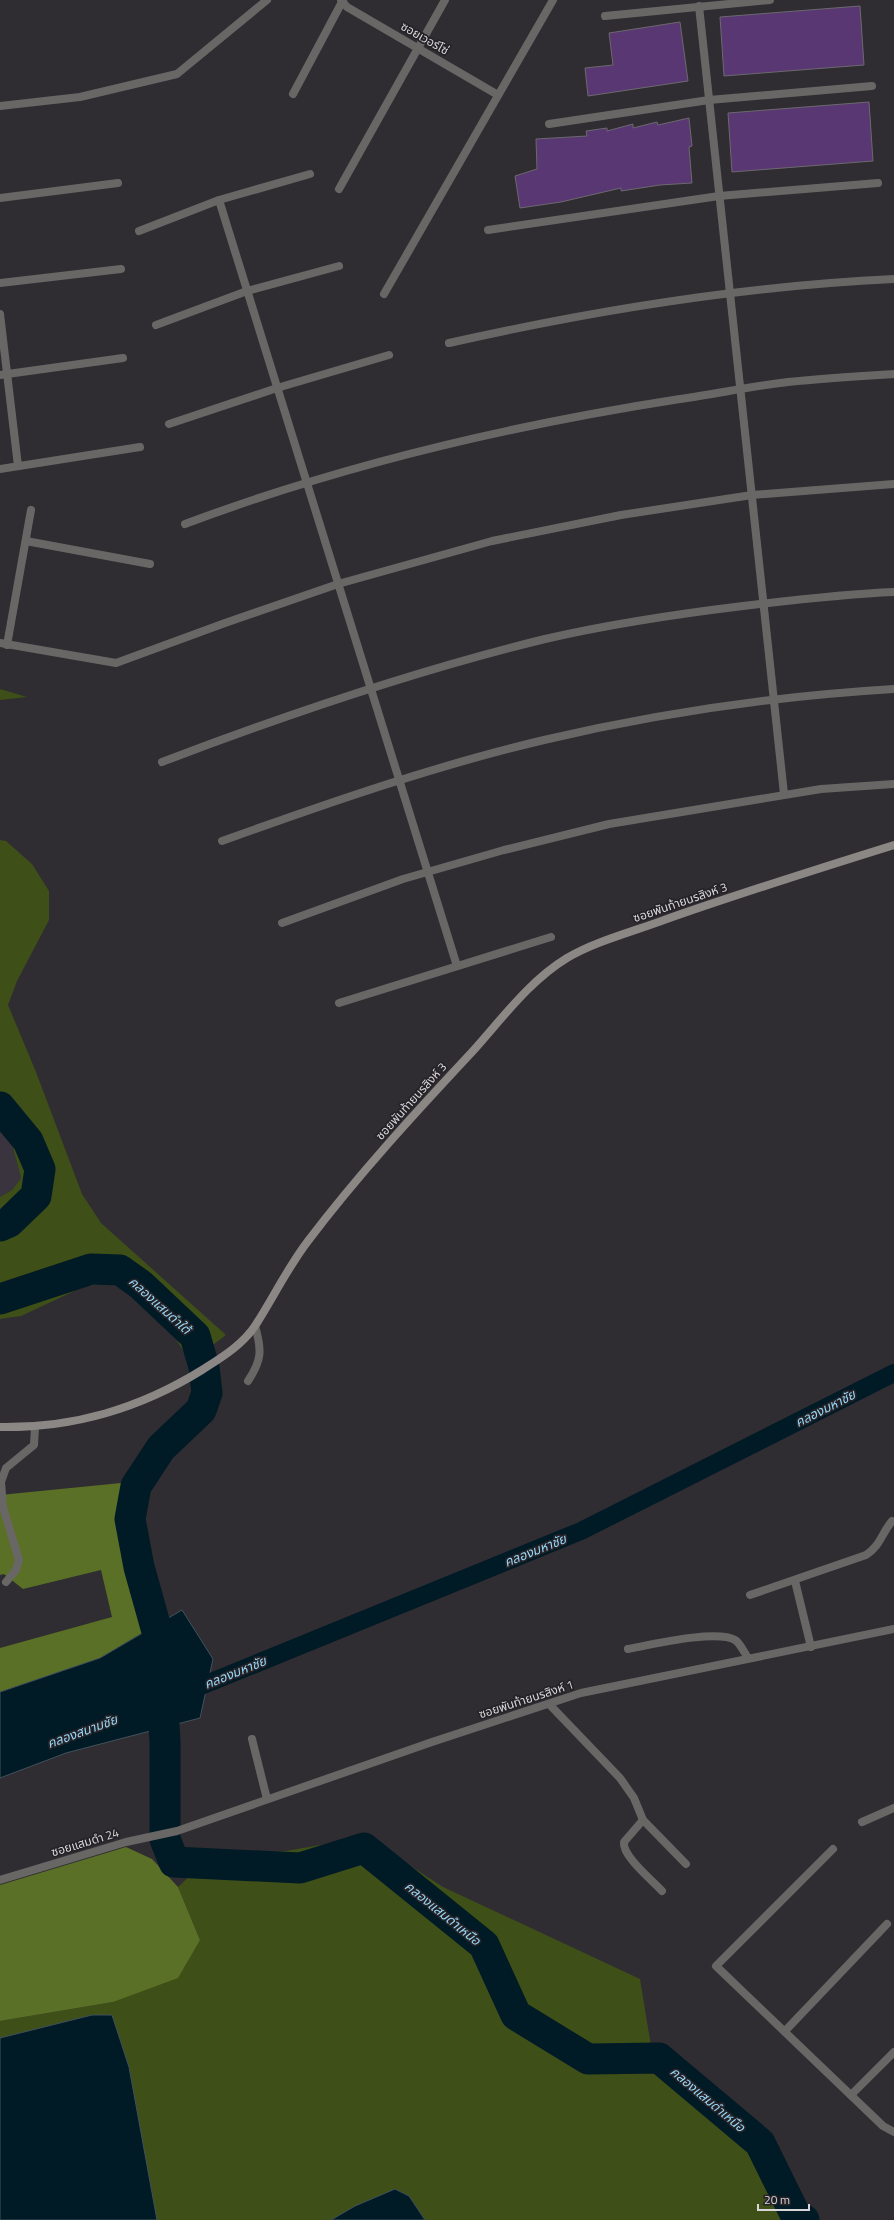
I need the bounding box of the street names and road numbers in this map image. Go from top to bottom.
street label: ซอยเวอร์โซ่ [397,17,453,59]
street label: ซอยพันท้ายนรสิงห์ 3 [630,877,730,927]
street label: ซอยพันท้ายนรสิงห์ 3 [371,1058,451,1144]
street label: ซอยพันท้ายนรสิงห์ 1 [476,1675,576,1723]
street label: ซอยแสมดำ 24 [49,1823,121,1861]

